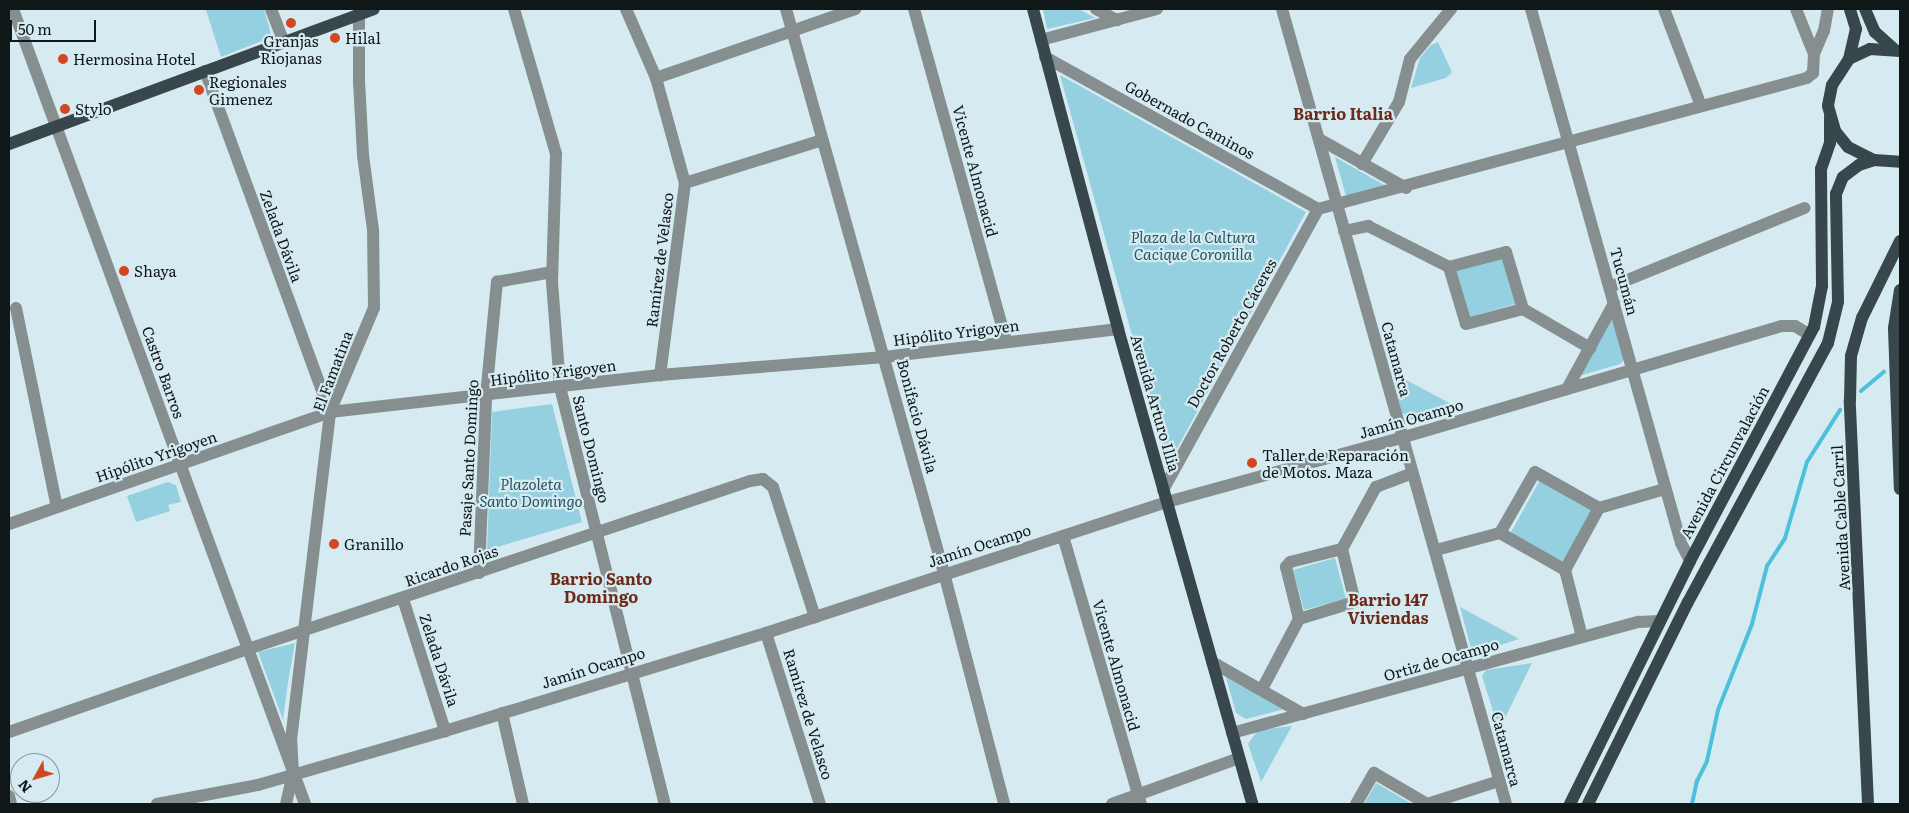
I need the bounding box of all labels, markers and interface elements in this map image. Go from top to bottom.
scale bar [12,10,99,42]
text: 50 m [18,17,52,40]
marker: Granjas Riojanas [285,17,297,29]
place label: Hilal [345,29,381,47]
place label: Granjas Riojanas [260,31,322,66]
marker: Hilal [329,32,341,44]
place label: Hermosina Hotel [73,50,196,68]
marker: Hermosina Hotel [57,53,69,65]
place label: Regionales Gimenez [209,72,286,107]
street label: Gobernado Caminos [1122,76,1258,162]
marker: Regionales Gimenez [193,84,205,96]
place label: Stylo [75,100,112,118]
marker: Stylo [59,103,71,115]
street label: Vicente Almonacid [950,103,1002,239]
district label: Barrio Italia [1293,103,1393,123]
street label: Zelada Dávila [257,188,307,284]
street label: Ramírez de Velasco [642,191,676,329]
park label: Plaza de la Cultura Cacique Coronilla [1130,227,1256,262]
street label: Tucumán [1607,245,1643,317]
street label: Doctor Roberto Cáceres [1183,255,1279,411]
place label: Shaya [134,262,177,280]
marker: Shaya [118,265,130,277]
street label: Hipólito Yrigoyen [892,315,1020,349]
street label: Catamarca [1378,320,1416,398]
street label: Castro Barros [139,324,189,420]
street label: El Famatina [308,328,356,414]
street label: Avenida Arturo Illia [1128,332,1184,474]
street label: Hipólito Yrigoyen [489,355,617,389]
street label: Bonifacio Dávila [894,357,942,475]
street label: Pasaje Santo Domingo [455,379,481,537]
street label: Avenida Circunvalación [1676,382,1772,542]
street label: Santo Domingo [570,393,614,505]
street label: Jamín Ocampo [1357,395,1465,441]
street label: Hipólito Yrigoyen [93,427,219,485]
place label: Taller de Reparación de Motos. Maza [1262,445,1409,480]
street label: Avenida Cable Carril [1827,445,1853,591]
marker: Taller de Reparación de Motos. Maza [1246,457,1258,469]
park label: Plazoleta Santo Domingo [479,474,583,509]
street label: Jamín Ocampo [925,520,1033,570]
place label: Granillo [344,535,404,553]
marker: Granillo [328,538,340,550]
street label: Ricardo Rojas [402,541,500,589]
district label: Barrio Santo Domingo [550,568,652,606]
district label: Barrio 147 Viviendas [1348,589,1428,627]
street label: Vicente Almonacid [1090,597,1144,733]
street label: Zelada Dávila [417,611,463,709]
street label: Ortiz de Ocampo [1381,634,1501,684]
street label: Jamín Ocampo [539,643,647,691]
street label: Ramírez de Velasco [781,646,837,782]
street label: Catamarca [1488,710,1526,788]
north arrow [10,753,60,803]
text: N [13,776,36,798]

